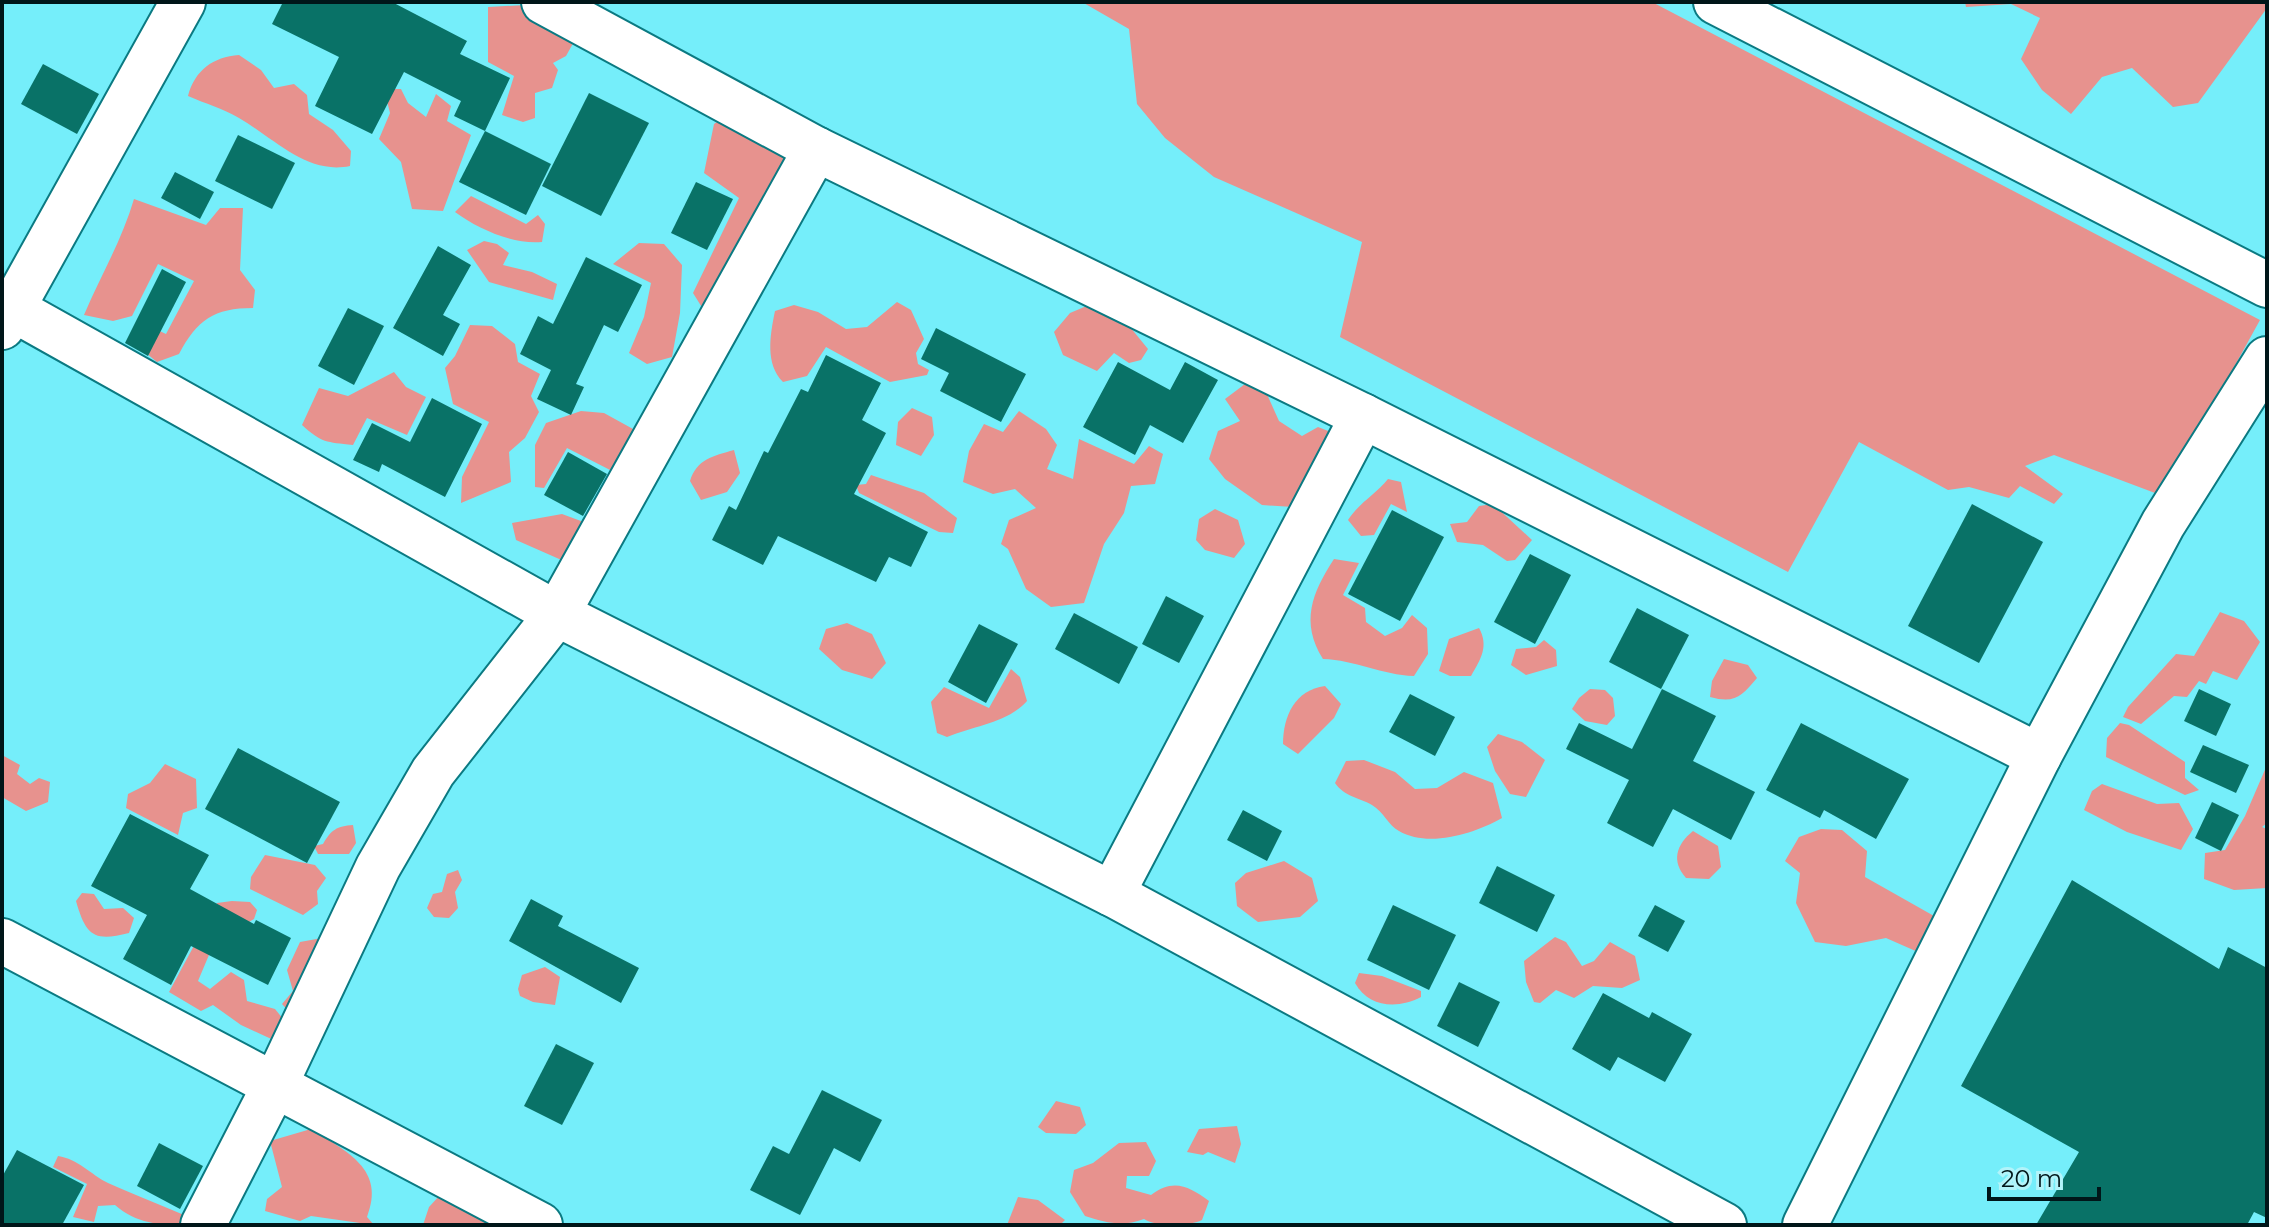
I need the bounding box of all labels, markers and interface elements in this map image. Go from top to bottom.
scale bar [1989,1151,2099,1201]
text: 20 m [2001,1164,2062,1193]

